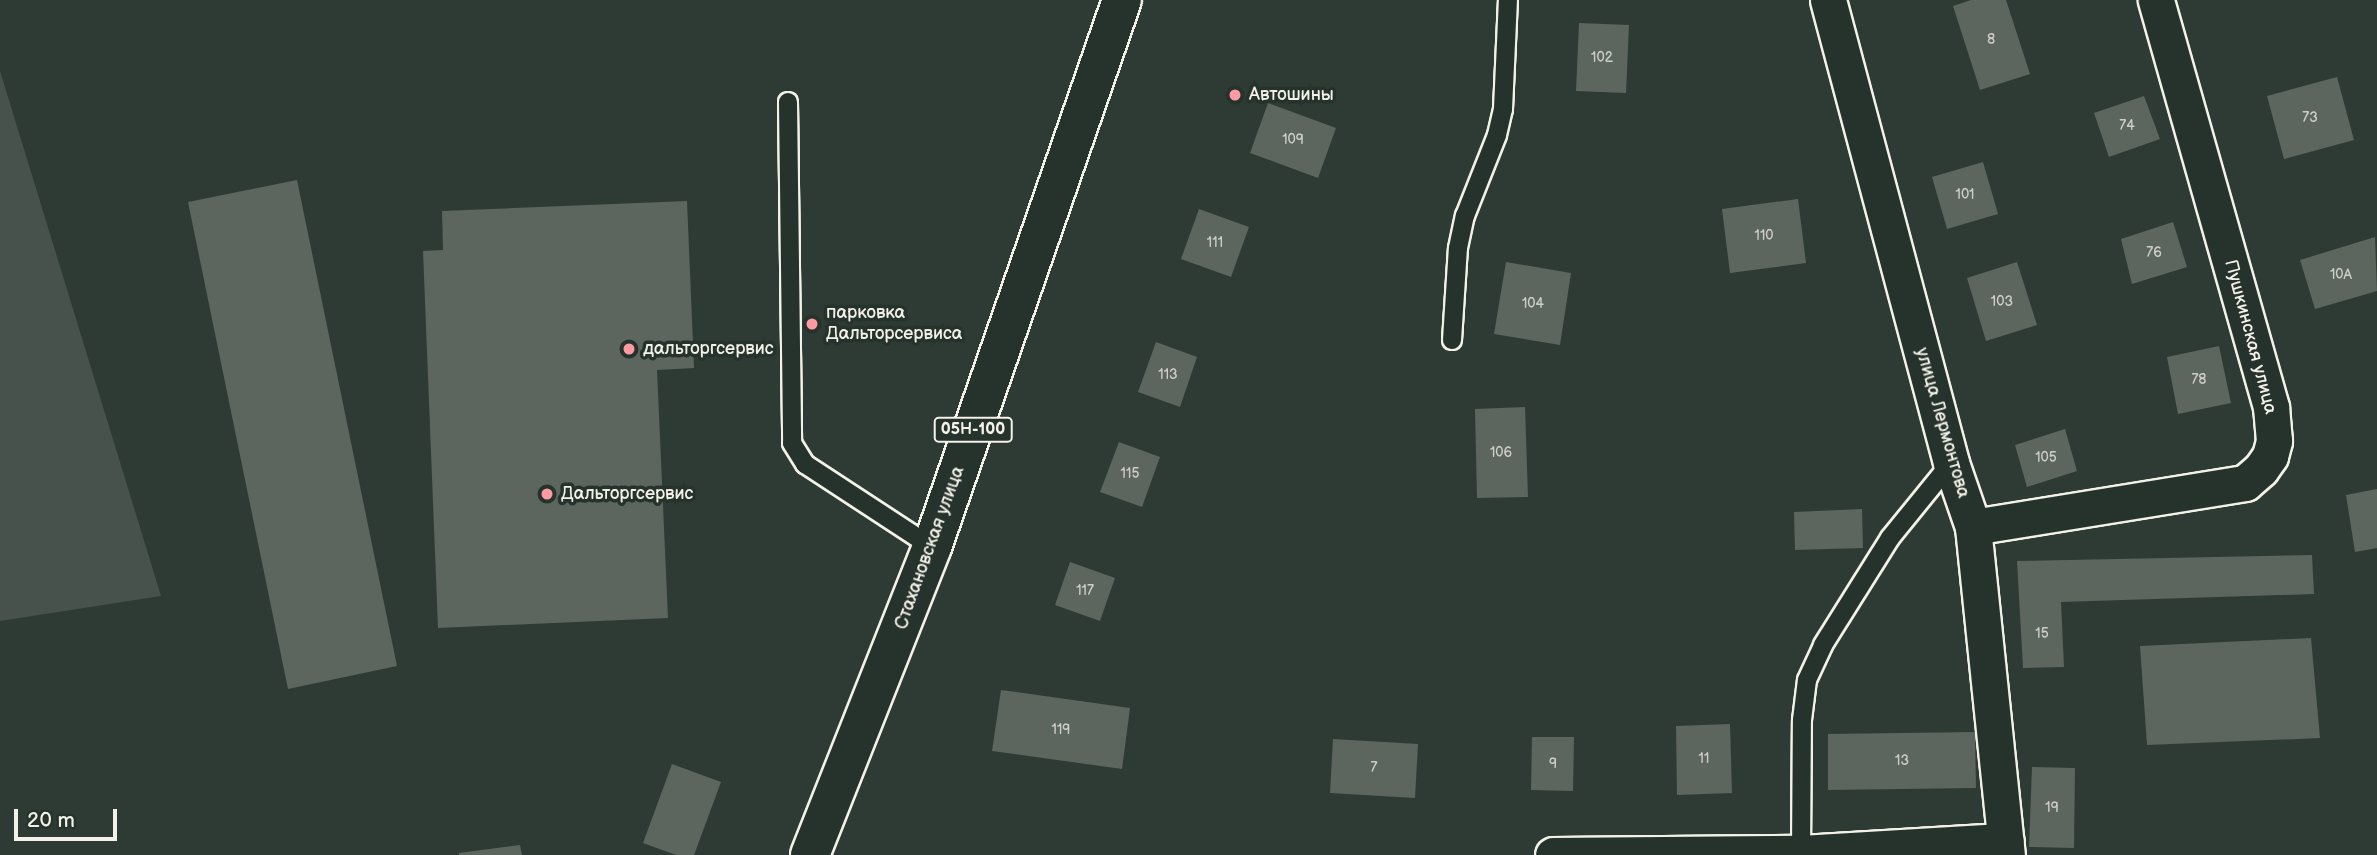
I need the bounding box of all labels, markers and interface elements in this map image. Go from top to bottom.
house number: 8 [1987,32,1995,48]
house number: 102 [1591,50,1613,66]
place label: Автошины [1249,84,1334,106]
marker: Автошины [1227,87,1243,103]
house number: 73 [2302,110,2318,126]
house number: 74 [2119,118,2135,134]
house number: 109 [1282,132,1304,148]
house number: 101 [1955,187,1975,203]
house number: 110 [1754,228,1774,244]
house number: 111 [1207,235,1223,251]
house number: 76 [2146,245,2162,261]
street label: Пушкинская улица [2219,257,2281,417]
house number: 10А [2330,267,2352,283]
house number: 103 [1991,294,2013,310]
house number: 104 [1522,296,1544,312]
place label: парковка Дальторсервиса [826,303,962,346]
marker: парковка Дальторсервиса [804,316,820,332]
place label: дальторгсервис [643,338,774,360]
marker: дальторгсервис [621,341,637,357]
street label: улица Лермонтова [1910,345,1974,501]
house number: 113 [1158,367,1178,383]
house number: 78 [2191,372,2207,388]
road number: 05Н-100 [933,418,1013,442]
house number: 106 [1490,445,1512,461]
house number: 105 [2035,450,2057,466]
street label: Стахановская улица [890,464,970,632]
house number: 115 [1121,466,1139,482]
place label: Дальторгсервис [561,483,693,505]
marker: Дальторгсервис [539,486,555,502]
house number: 117 [1076,583,1094,599]
house number: 15 [2035,626,2049,642]
house number: 119 [1052,722,1070,738]
house number: 11 [1699,751,1709,767]
house number: 13 [1895,753,1909,769]
house number: 9 [1549,756,1557,772]
house number: 7 [1371,760,1377,776]
scale bar [18,796,121,840]
house number: 19 [2045,800,2059,816]
text: 20 m [27,808,75,833]

